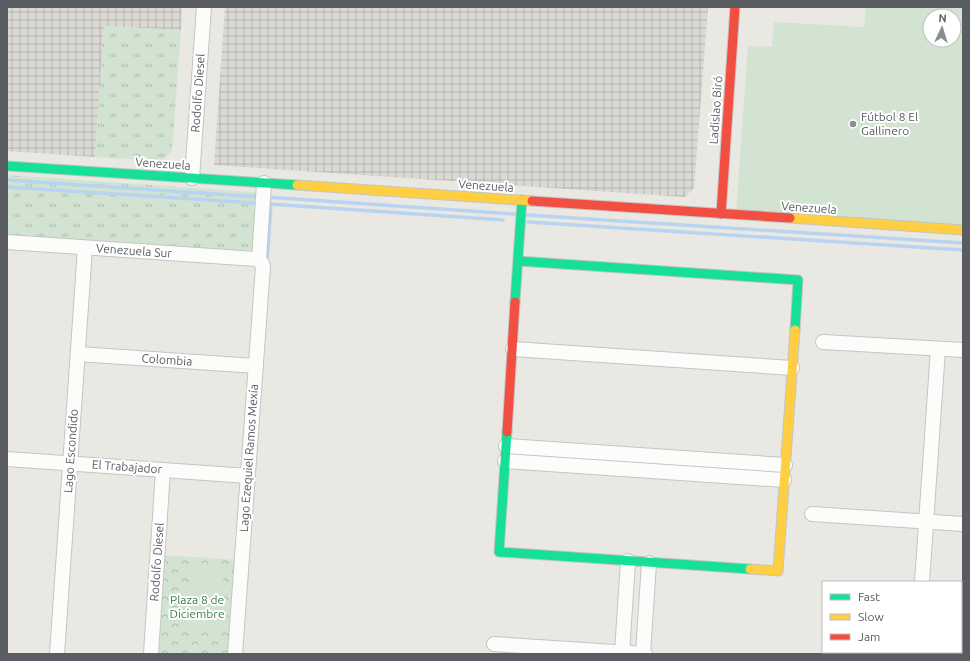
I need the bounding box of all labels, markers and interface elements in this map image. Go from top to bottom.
north arrow [922,8,962,48]
text: N [938,12,947,24]
street label: Rodolfo Diesel [188,53,207,133]
street label: Ladislao Biró [707,75,724,145]
place label: Fútbol 8 El Gallinero [861,110,918,137]
marker: Fútbol 8 El Gallinero [848,119,858,129]
street label: Venezuela [135,155,191,172]
street label: Venezuela [458,177,514,194]
street label: Venezuela [781,199,837,216]
street label: Venezuela Sur [96,241,173,260]
street label: Colombia [141,351,193,368]
street label: Lago Ezequiel Ramos Mexía [237,384,260,532]
street label: Lago Escondido [61,408,80,493]
street label: El Trabajador [91,458,163,475]
street label: Rodolfo Diesel [147,522,166,602]
legend [822,581,962,653]
text: Fast [858,590,880,603]
park label: Plaza 8 de Diciembre [169,593,225,620]
text: Slow [858,610,884,623]
text: Jam [858,630,880,643]

